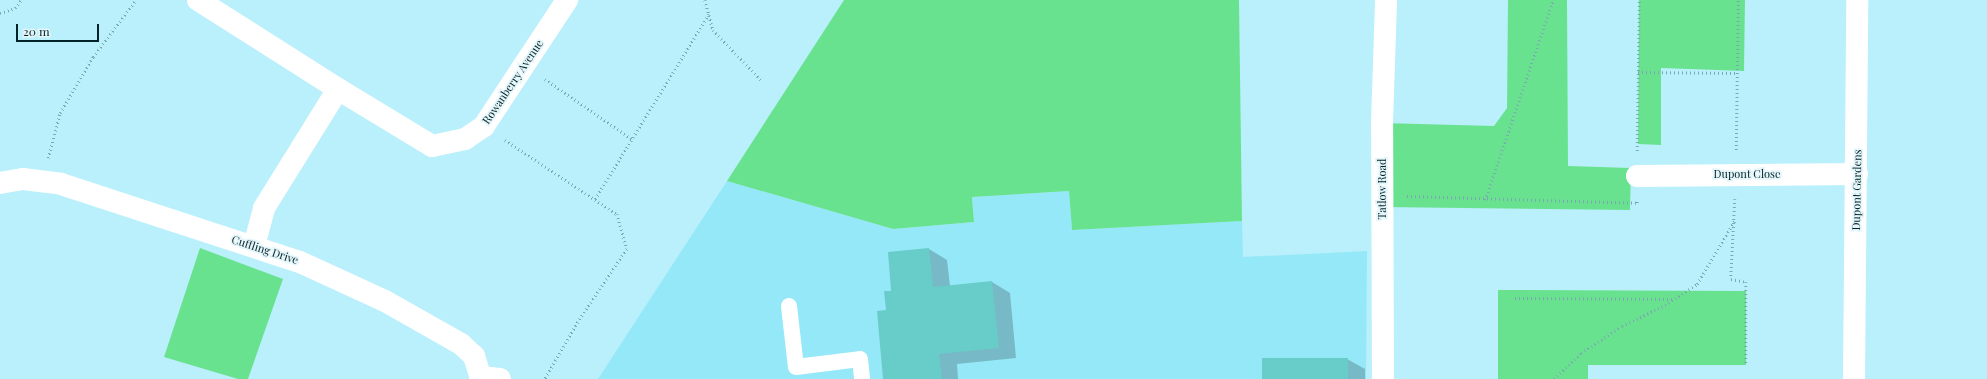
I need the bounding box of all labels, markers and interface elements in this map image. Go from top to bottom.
scale bar [18,16,101,42]
text: 20 m [23,23,50,39]
street label: Rowanberry Avenue [480,37,546,127]
street label: Dupont Gardens [1850,149,1864,231]
street label: Tatlow Road [1375,158,1389,220]
street label: Dupont Close [1713,167,1781,181]
street label: Cuffling Drive [230,233,300,267]

